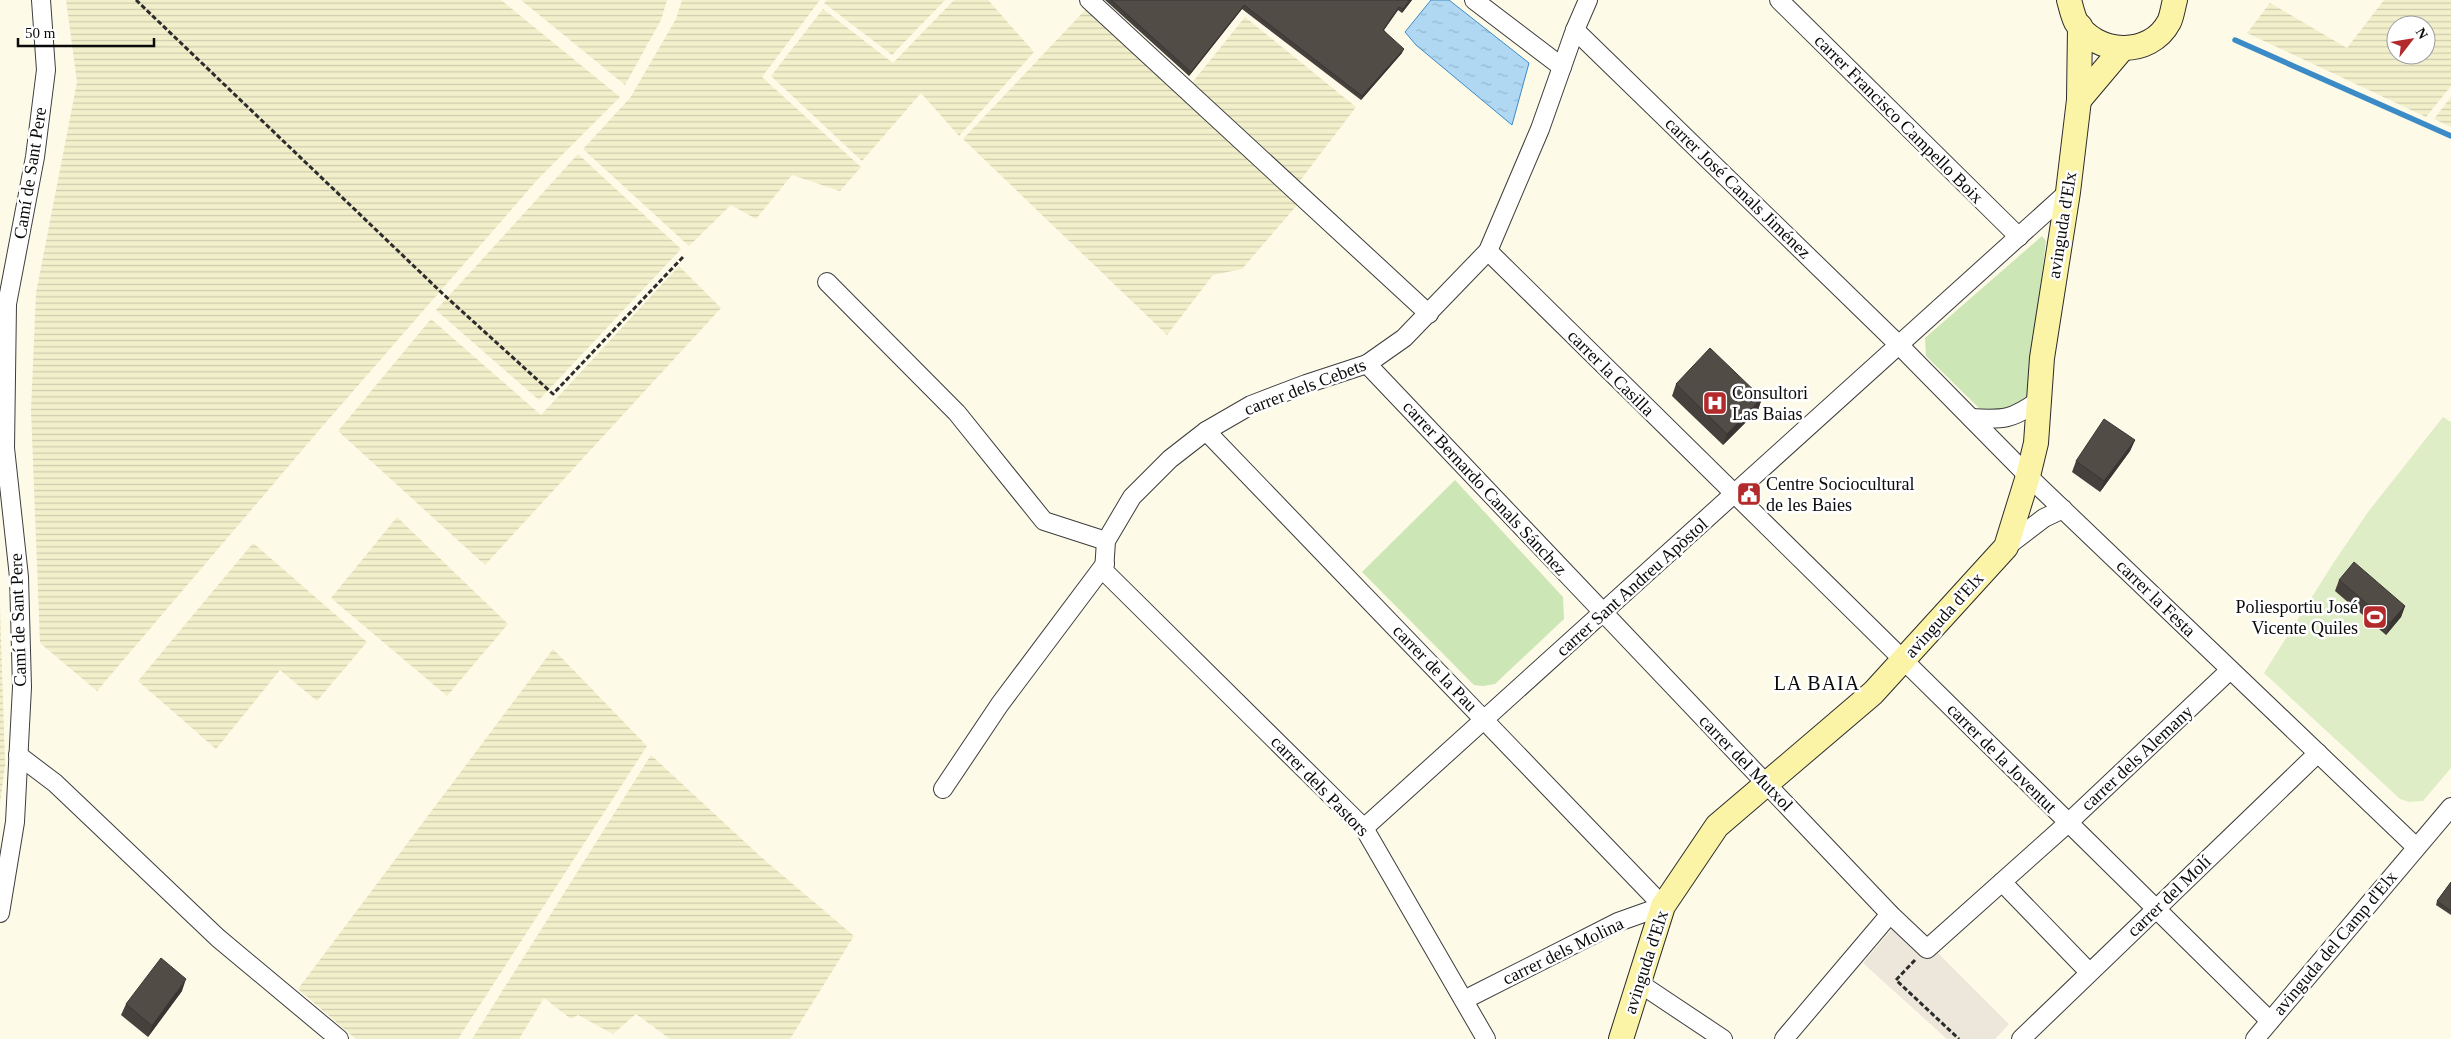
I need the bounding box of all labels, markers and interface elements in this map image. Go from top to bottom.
scale bar [18,15,154,47]
north arrow [2386,15,2436,65]
text: 50 m [25,25,56,41]
text: N [2413,25,2431,42]
street label: carrer Francisco Campello Boix [1810,30,1988,208]
street label: Camí de Sant Pere [10,106,50,240]
street label: carrer José Canals Jiménez [1661,113,1815,263]
street label: avinguda d'Elx [2044,170,2080,280]
street label: carrer la Casilla [1564,326,1658,420]
street label: carrer dels Cebets [1241,355,1369,419]
place label: Consultori Las Baias [1732,383,1808,424]
hospital icon: Consultori Las Baias [1702,390,1728,416]
street label: carrer Bernardo Canals Sánchez [1399,397,1571,579]
place label: Centre Sociocultural de les Baies [1766,474,1914,515]
public building icon: Centre Sociocultural de les Baies [1736,481,1762,507]
street label: carrer Sant Andreu Apòstol [1552,514,1712,660]
street label: Camí de Sant Pere [6,553,30,687]
street label: carrer la Festa [2112,555,2200,641]
street label: avinguda d'Elx [1901,568,1987,662]
place label: Poliesportiu José Vicente Quiles [2235,597,2358,638]
sports icon: Poliesportiu José Vicente Quiles [2362,604,2388,630]
street label: carrer de la Pau [1389,621,1481,715]
district label: LA BAIA [1774,672,1860,694]
street label: carrer de la Joventut [1943,699,2061,817]
street label: carrer dels Alemany [2077,701,2197,815]
street label: carrer del Mutxol [1695,711,1797,815]
street label: carrer dels Pastors [1267,732,1373,840]
street label: carrer del Molí [2123,851,2215,941]
street label: avinguda del Camp d'Elx [2269,867,2401,1019]
street label: avinguda d'Elx [1620,908,1672,1016]
street label: carrer dels Molina [1499,913,1627,989]

